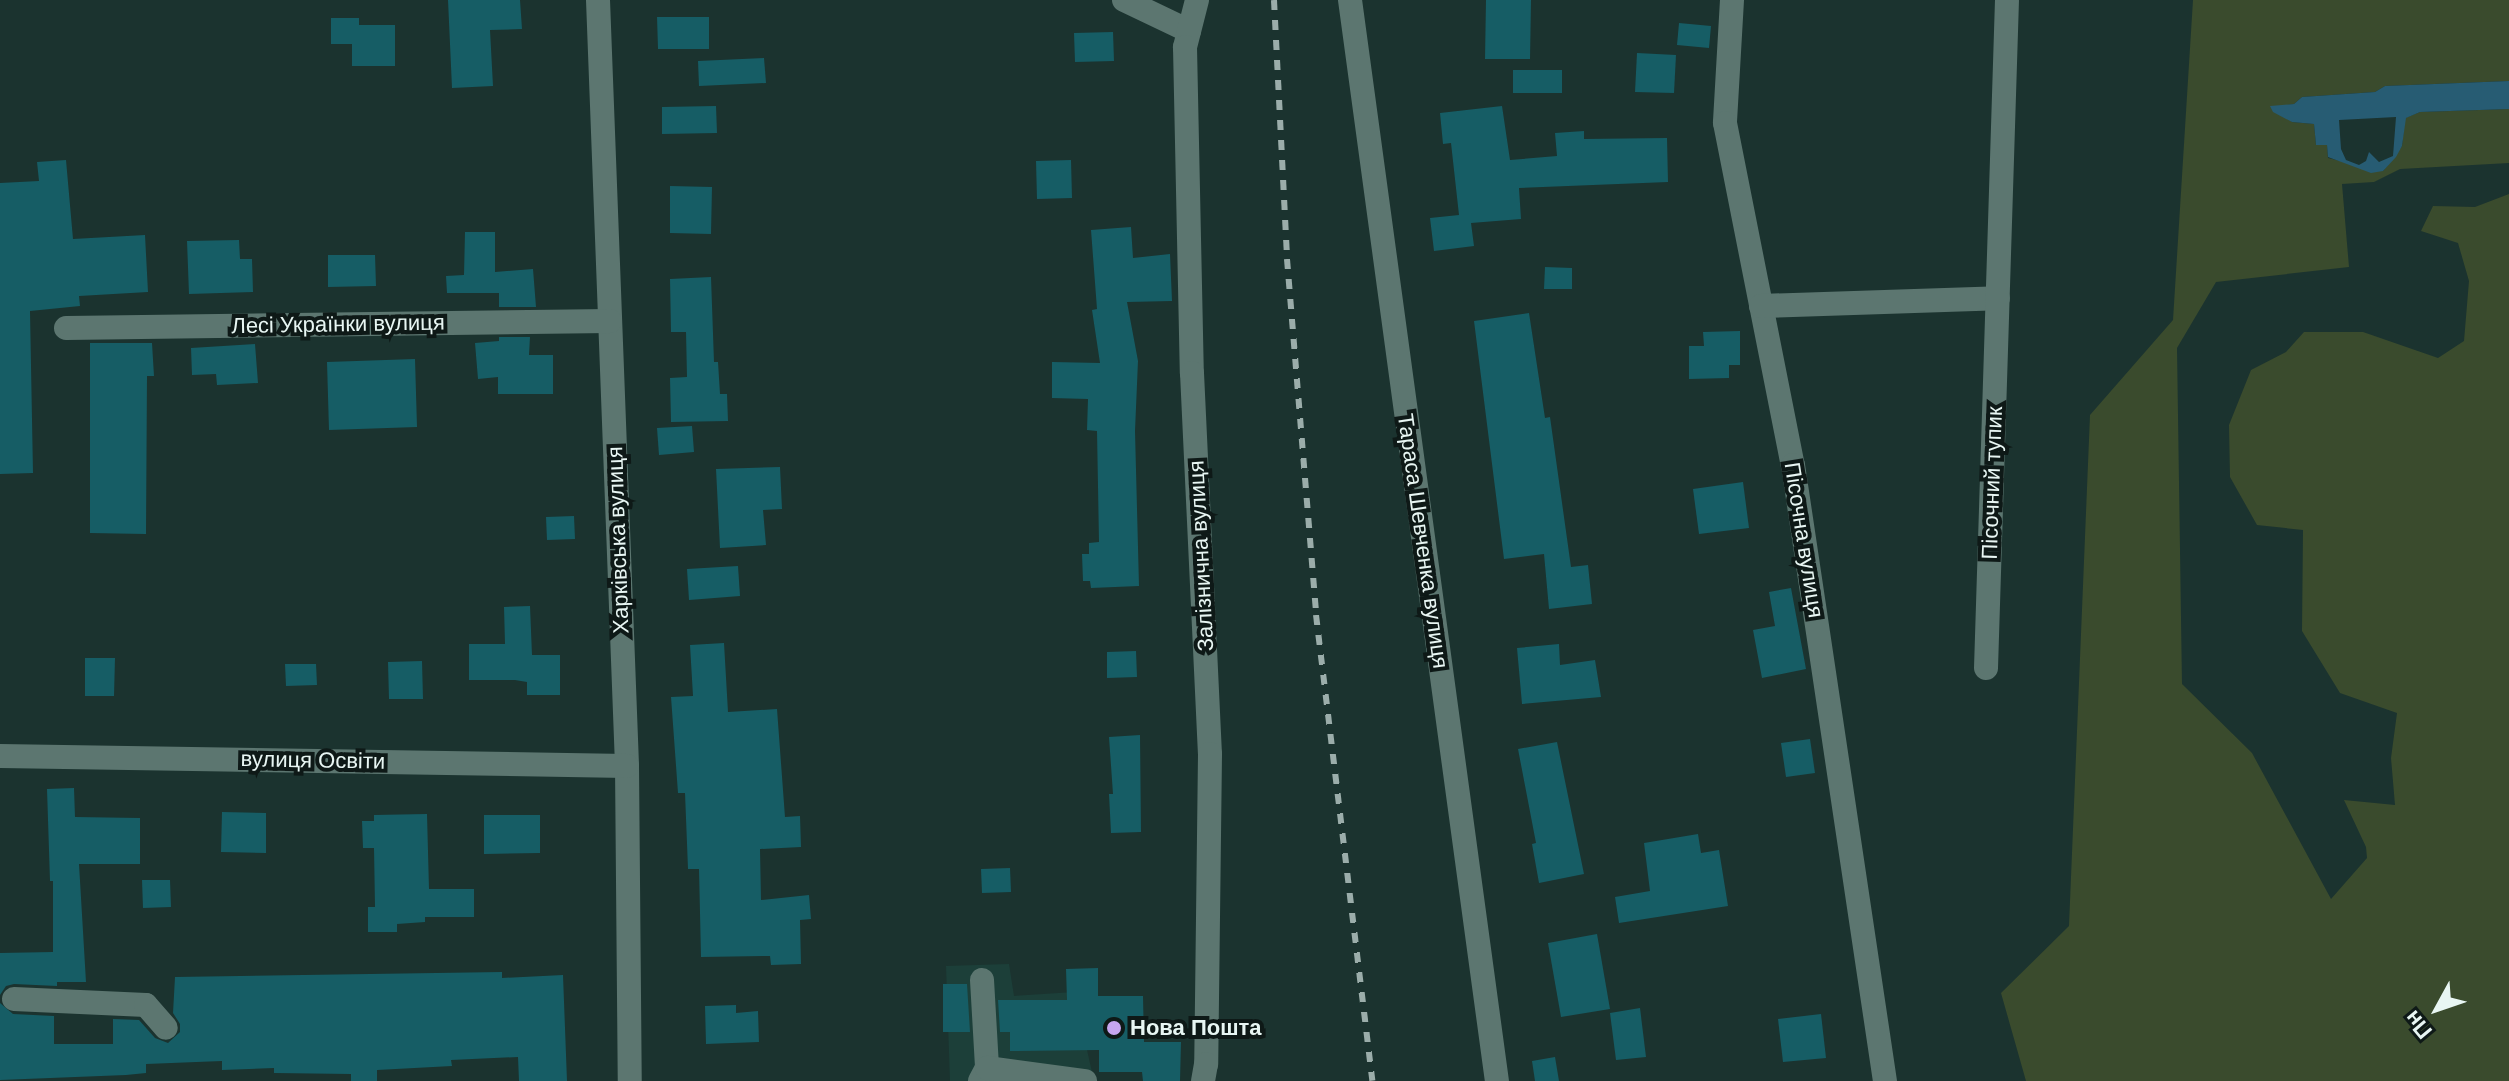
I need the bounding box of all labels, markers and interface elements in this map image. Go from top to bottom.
street label: Лесі Українки вулиця [231,309,445,339]
street label: Пісочний тупик [1976,406,2008,560]
street label: Тараса Шевченка вулиця [1392,412,1454,670]
street label: Харківська вулиця [602,446,634,634]
street label: Залізнична вулиця [1183,460,1219,652]
street label: Пісочна вулиця [1779,460,1829,620]
street label: вулиця Освіти [241,746,385,774]
north arrow [2397,969,2477,1049]
text: Пн [2399,1006,2437,1044]
place label: Нова Пошта [1130,1015,1262,1041]
marker: Нова Пошта [1105,1019,1123,1037]

